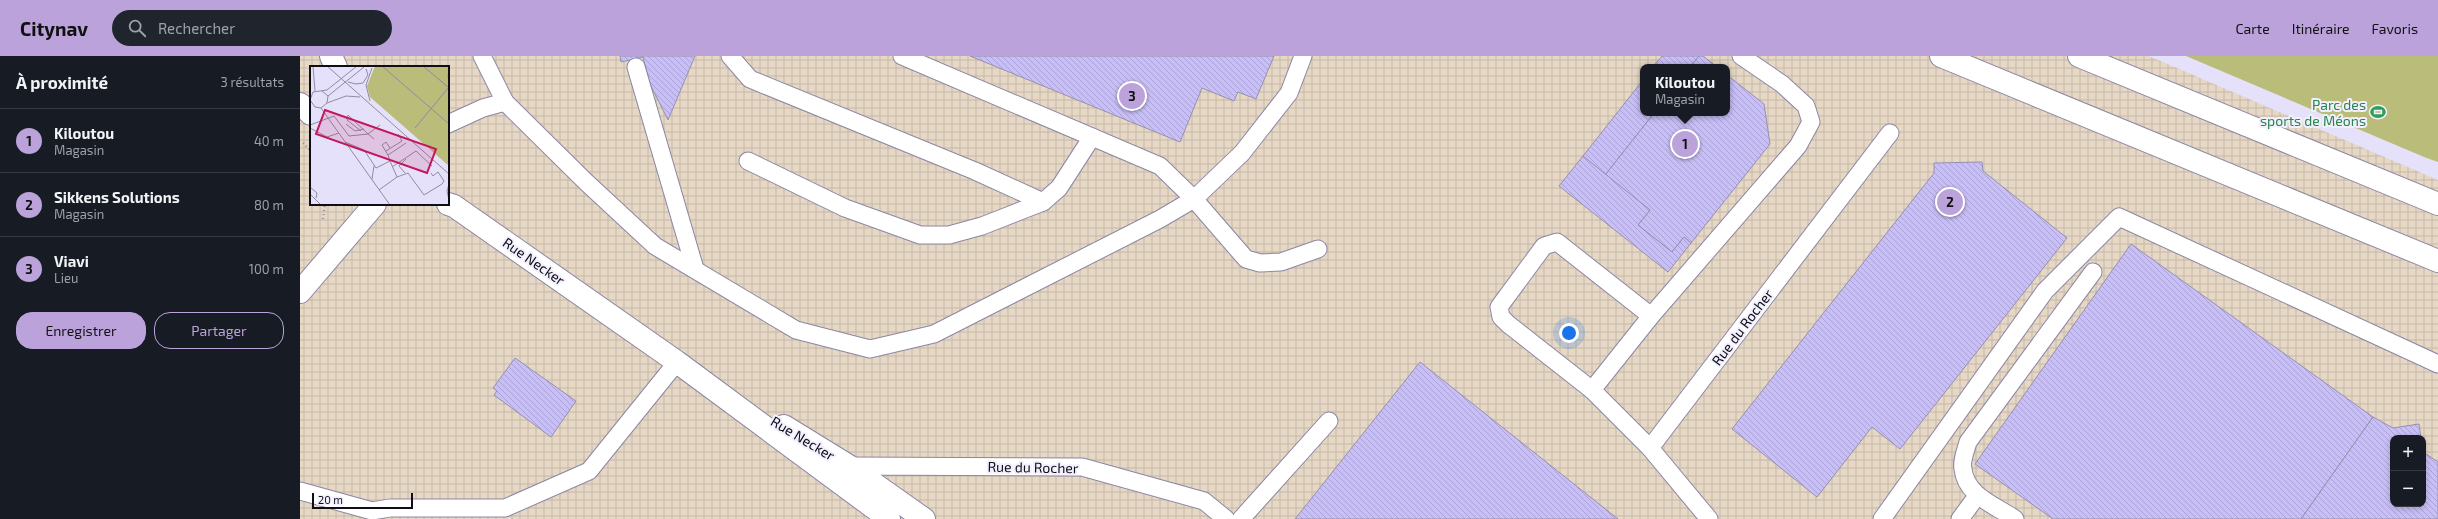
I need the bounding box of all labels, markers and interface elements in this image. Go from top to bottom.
search box [112,10,392,46]
text: Citynav [20,17,88,40]
icon: search [126,17,148,39]
text: Rechercher [158,19,235,37]
text: Carte [2236,20,2270,37]
text: Itinéraire [2292,20,2350,37]
text: Favoris [2372,20,2418,37]
popup [1640,64,1730,116]
inset map [310,66,449,205]
text: À proximité [16,72,108,92]
text: Kiloutou [1655,73,1715,91]
text: 3 résultats [220,74,284,90]
pin: 3 [1119,81,1145,111]
text: Magasin [1655,91,1705,107]
place label: Parc des sports de Méons [2260,96,2366,129]
sports icon: Parc des sports de Méons [2369,103,2387,121]
text: Kiloutou [54,124,114,142]
pin: 1 [1672,129,1698,159]
text: 1 [26,133,32,149]
text: 40 m [254,133,284,149]
text: Magasin [54,142,104,158]
pin: 2 [1937,187,1963,217]
text: Sikkens Solutions [54,188,180,206]
text: 2 [25,197,33,213]
text: 80 m [254,197,284,213]
text: Magasin [54,206,104,222]
street label: Rue Necker [500,234,568,289]
text: Viavi [54,252,89,270]
text: 3 [25,261,33,277]
text: 100 m [249,261,284,277]
text: Lieu [54,270,78,286]
street label: Rue du Rocher [1708,285,1776,368]
button: Enregistrer [16,312,146,349]
button: Partager [154,312,284,349]
your location [1559,323,1579,343]
street label: Rue Necker [768,412,838,464]
map controls [2390,435,2426,507]
button: + [2390,435,2426,471]
street label: Rue du Rocher [987,458,1079,476]
button: − [2390,471,2426,507]
scale bar [312,491,413,510]
text: 20 m [318,493,343,506]

